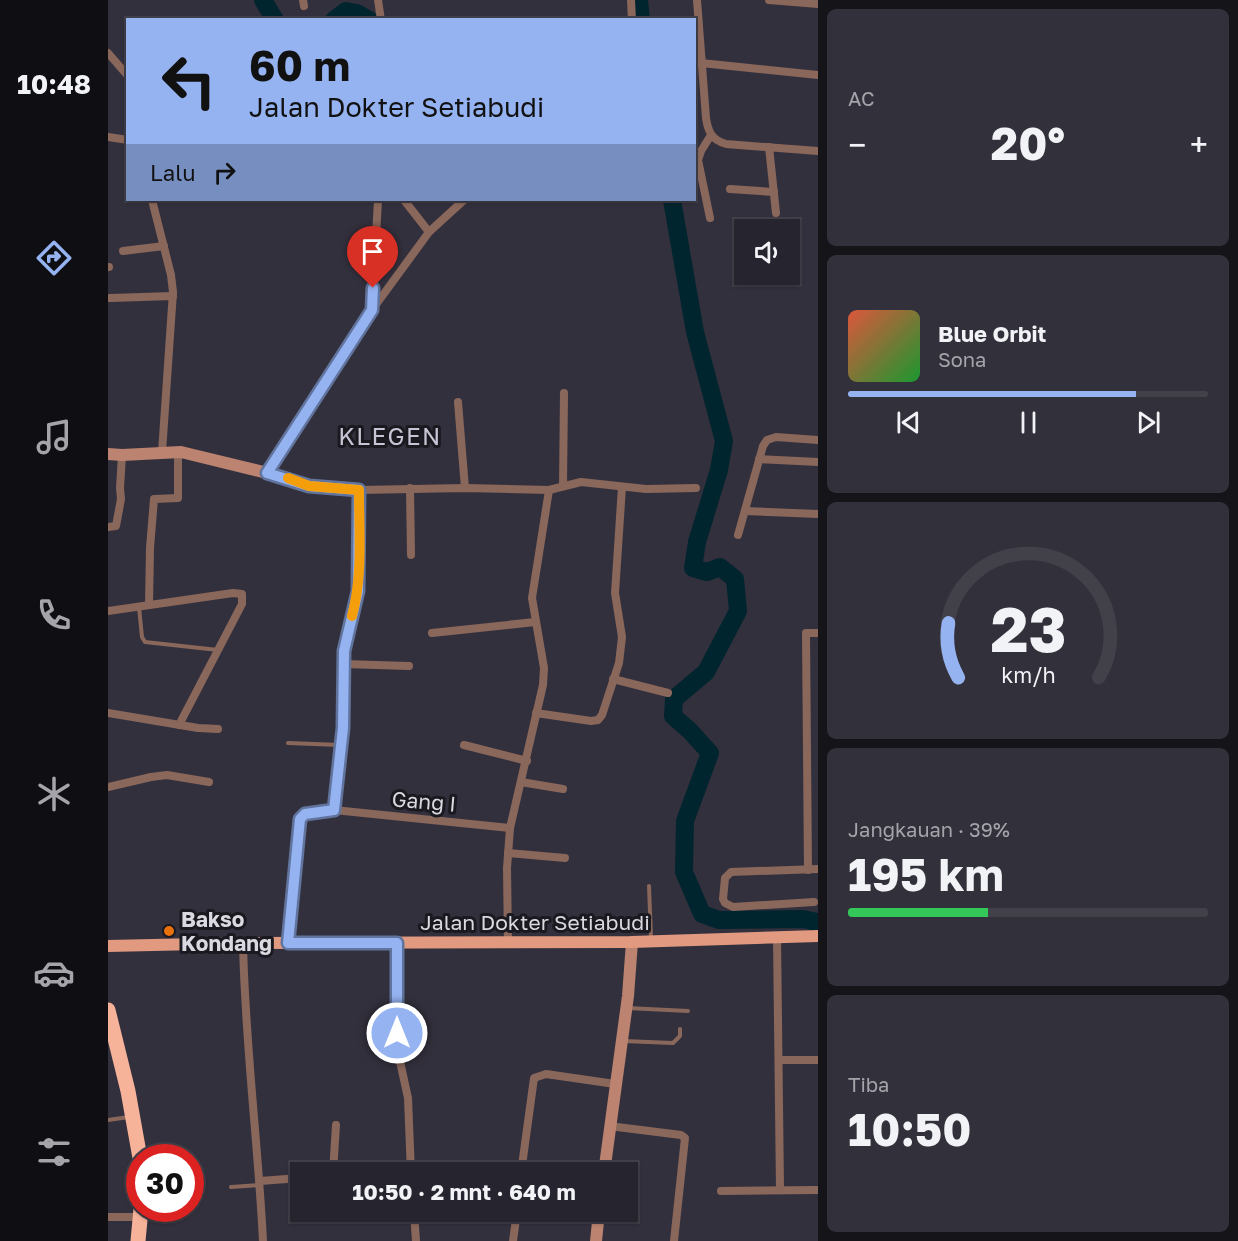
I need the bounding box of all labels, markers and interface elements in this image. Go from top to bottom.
text: 60 m [249,40,350,90]
icon: left [150,42,228,120]
text: 10:48 [17,68,91,100]
text: AC [848,86,875,110]
text: Jalan Dokter Setiabudi [249,91,544,123]
text: 20° [991,116,1065,170]
text: − [848,125,866,164]
text: + [1190,125,1208,164]
icon: right [208,156,241,189]
text: Lalu [150,159,196,186]
map controls [734,219,800,285]
button: sound [734,219,800,285]
pin [347,226,398,288]
icon: arrive [356,235,389,268]
icon: directions [33,237,75,279]
text: Blue Orbit [938,320,1046,347]
text: Sona [938,347,986,371]
icon: previous [892,406,925,439]
icon: pause [1012,406,1045,439]
icon: next [1132,406,1165,439]
icon: music [33,416,75,458]
district label: KLEGEN [338,421,442,450]
text: 23 [990,591,1066,666]
icon: phone [33,594,75,636]
text: km/h [1001,662,1055,688]
icon: climate [33,773,75,815]
street label: Gang I [391,785,457,817]
text: Jangkauan · 39% [848,817,1010,841]
text: 195 km [848,847,1004,901]
place label: Bakso Kondang [181,906,272,956]
street label: Jalan Dokter Setiabudi [420,909,650,935]
marker: Bakso Kondang [162,924,176,938]
icon: car [33,952,75,994]
position arrow [365,1001,429,1065]
text: Tiba [848,1072,889,1096]
text: 10:50 [848,1102,972,1156]
icon: filters [33,1131,75,1173]
speed limit sign: 30 [126,1144,204,1222]
text: 10:50 · 2 mnt · 640 m [352,1178,576,1205]

